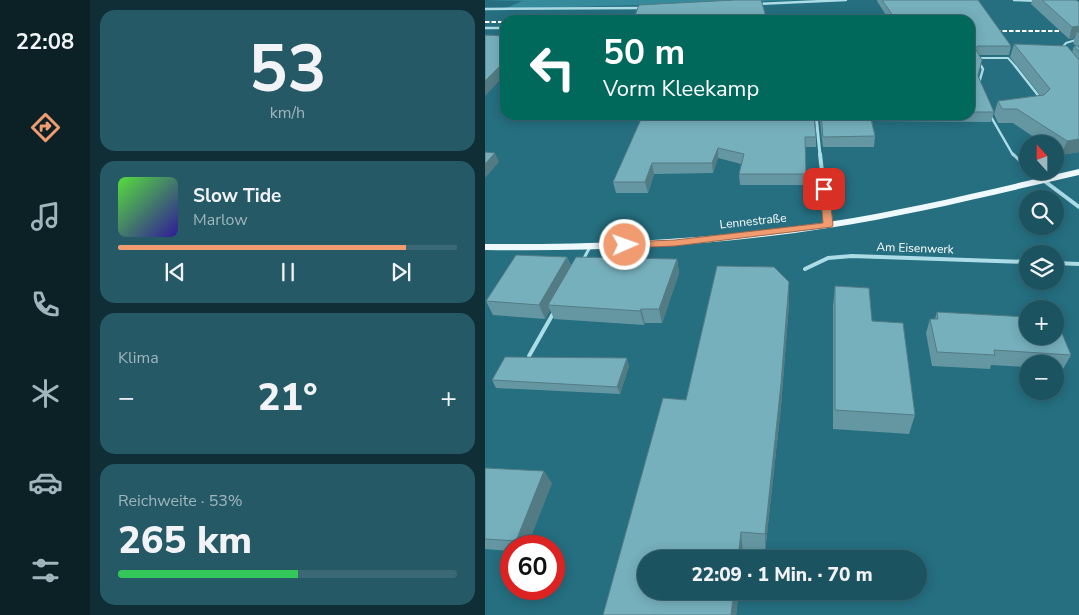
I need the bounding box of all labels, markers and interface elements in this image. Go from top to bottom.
text: 53 [248,25,327,114]
text: 22:08 [16,27,74,57]
text: 50 m [603,29,685,76]
icon: left [520,35,585,100]
text: Vorm Kleekamp [603,74,759,104]
text: km/h [270,102,305,124]
icon: directions [28,110,63,145]
north arrow [1019,135,1064,180]
map controls [1019,135,1064,400]
pin [803,168,845,210]
icon: arrive [810,175,838,203]
text: Slow Tide [193,183,281,209]
button: search [1019,190,1064,235]
icon: music [28,199,63,234]
text: Marlow [193,209,248,231]
street label: Lennestraße [719,210,787,232]
position arrow [598,218,650,270]
street label: Am Eisenwerk [876,239,955,257]
button: layers [1019,245,1064,290]
icon: previous [161,258,189,286]
icon: pause [274,258,302,286]
icon: next [387,258,415,286]
icon: phone [28,287,63,322]
button: + [1019,300,1064,345]
text: Klima [118,347,159,369]
button: − [1019,355,1064,400]
text: 21° [257,372,318,423]
icon: climate [28,376,63,411]
text: − [118,379,135,417]
text: + [440,379,457,417]
icon: car [28,465,63,500]
text: Reichweite · 53% [118,490,243,512]
text: 265 km [118,515,252,566]
speed limit sign: 60 [500,535,565,600]
icon: filters [28,553,63,588]
text: 22:09 · 1 Min. · 70 m [691,562,873,588]

